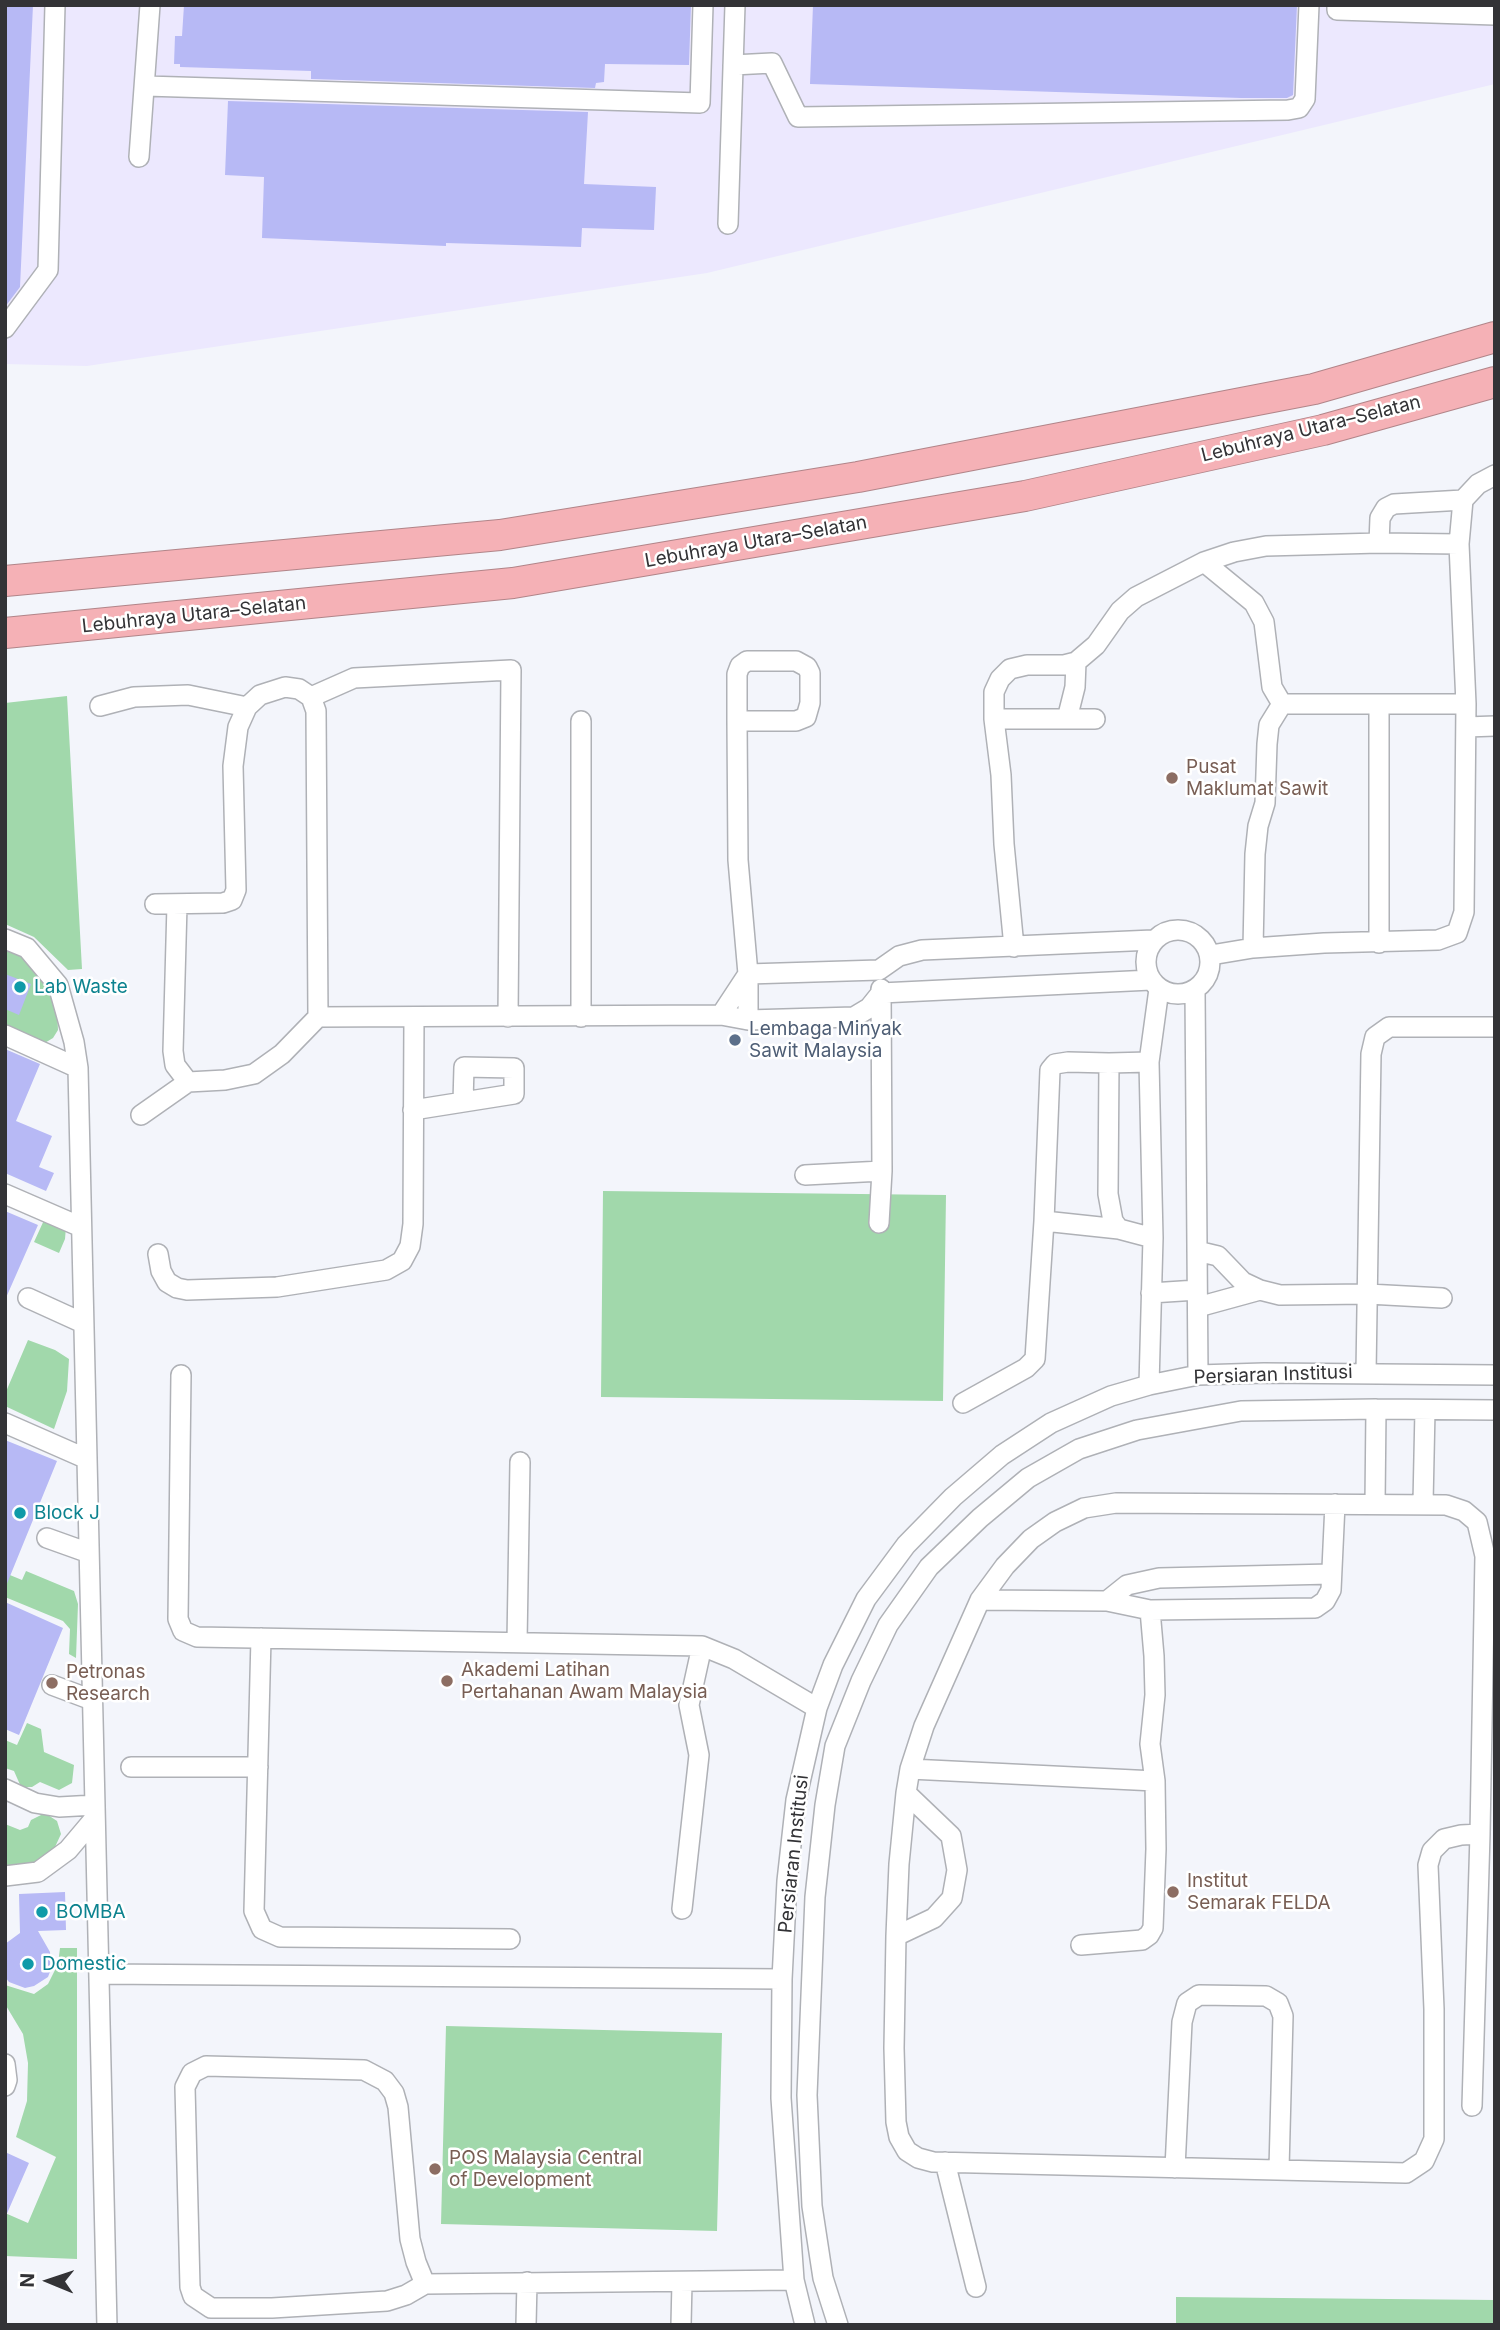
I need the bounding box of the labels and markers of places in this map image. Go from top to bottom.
place label: Pusat Maklumat Sawit [1186,756,1328,800]
marker: Pusat Maklumat Sawit [1164,770,1180,786]
place label: Lab Waste [34,976,128,998]
marker: Lab Waste [12,979,28,995]
place label: Lembaga Minyak Sawit Malaysia [749,1018,902,1062]
marker: Lembaga Minyak Sawit Malaysia [727,1032,743,1048]
place label: Block J [34,1502,100,1524]
marker: Block J [12,1505,28,1521]
place label: Akademi Latihan Pertahanan Awam Malaysia [461,1659,708,1703]
place label: Petronas Research [66,1661,150,1705]
marker: Akademi Latihan Pertahanan Awam Malaysia [439,1673,455,1689]
marker: Petronas Research [44,1675,60,1691]
place label: Institut Semarak FELDA [1187,1870,1331,1914]
marker: Institut Semarak FELDA [1165,1884,1181,1900]
place label: BOMBA [56,1901,126,1923]
marker: BOMBA [34,1904,50,1920]
place label: Domestic [42,1953,127,1975]
marker: Domestic [20,1956,36,1972]
place label: POS Malaysia Central of Development [449,2147,642,2191]
marker: POS Malaysia Central of Development [427,2161,443,2177]

